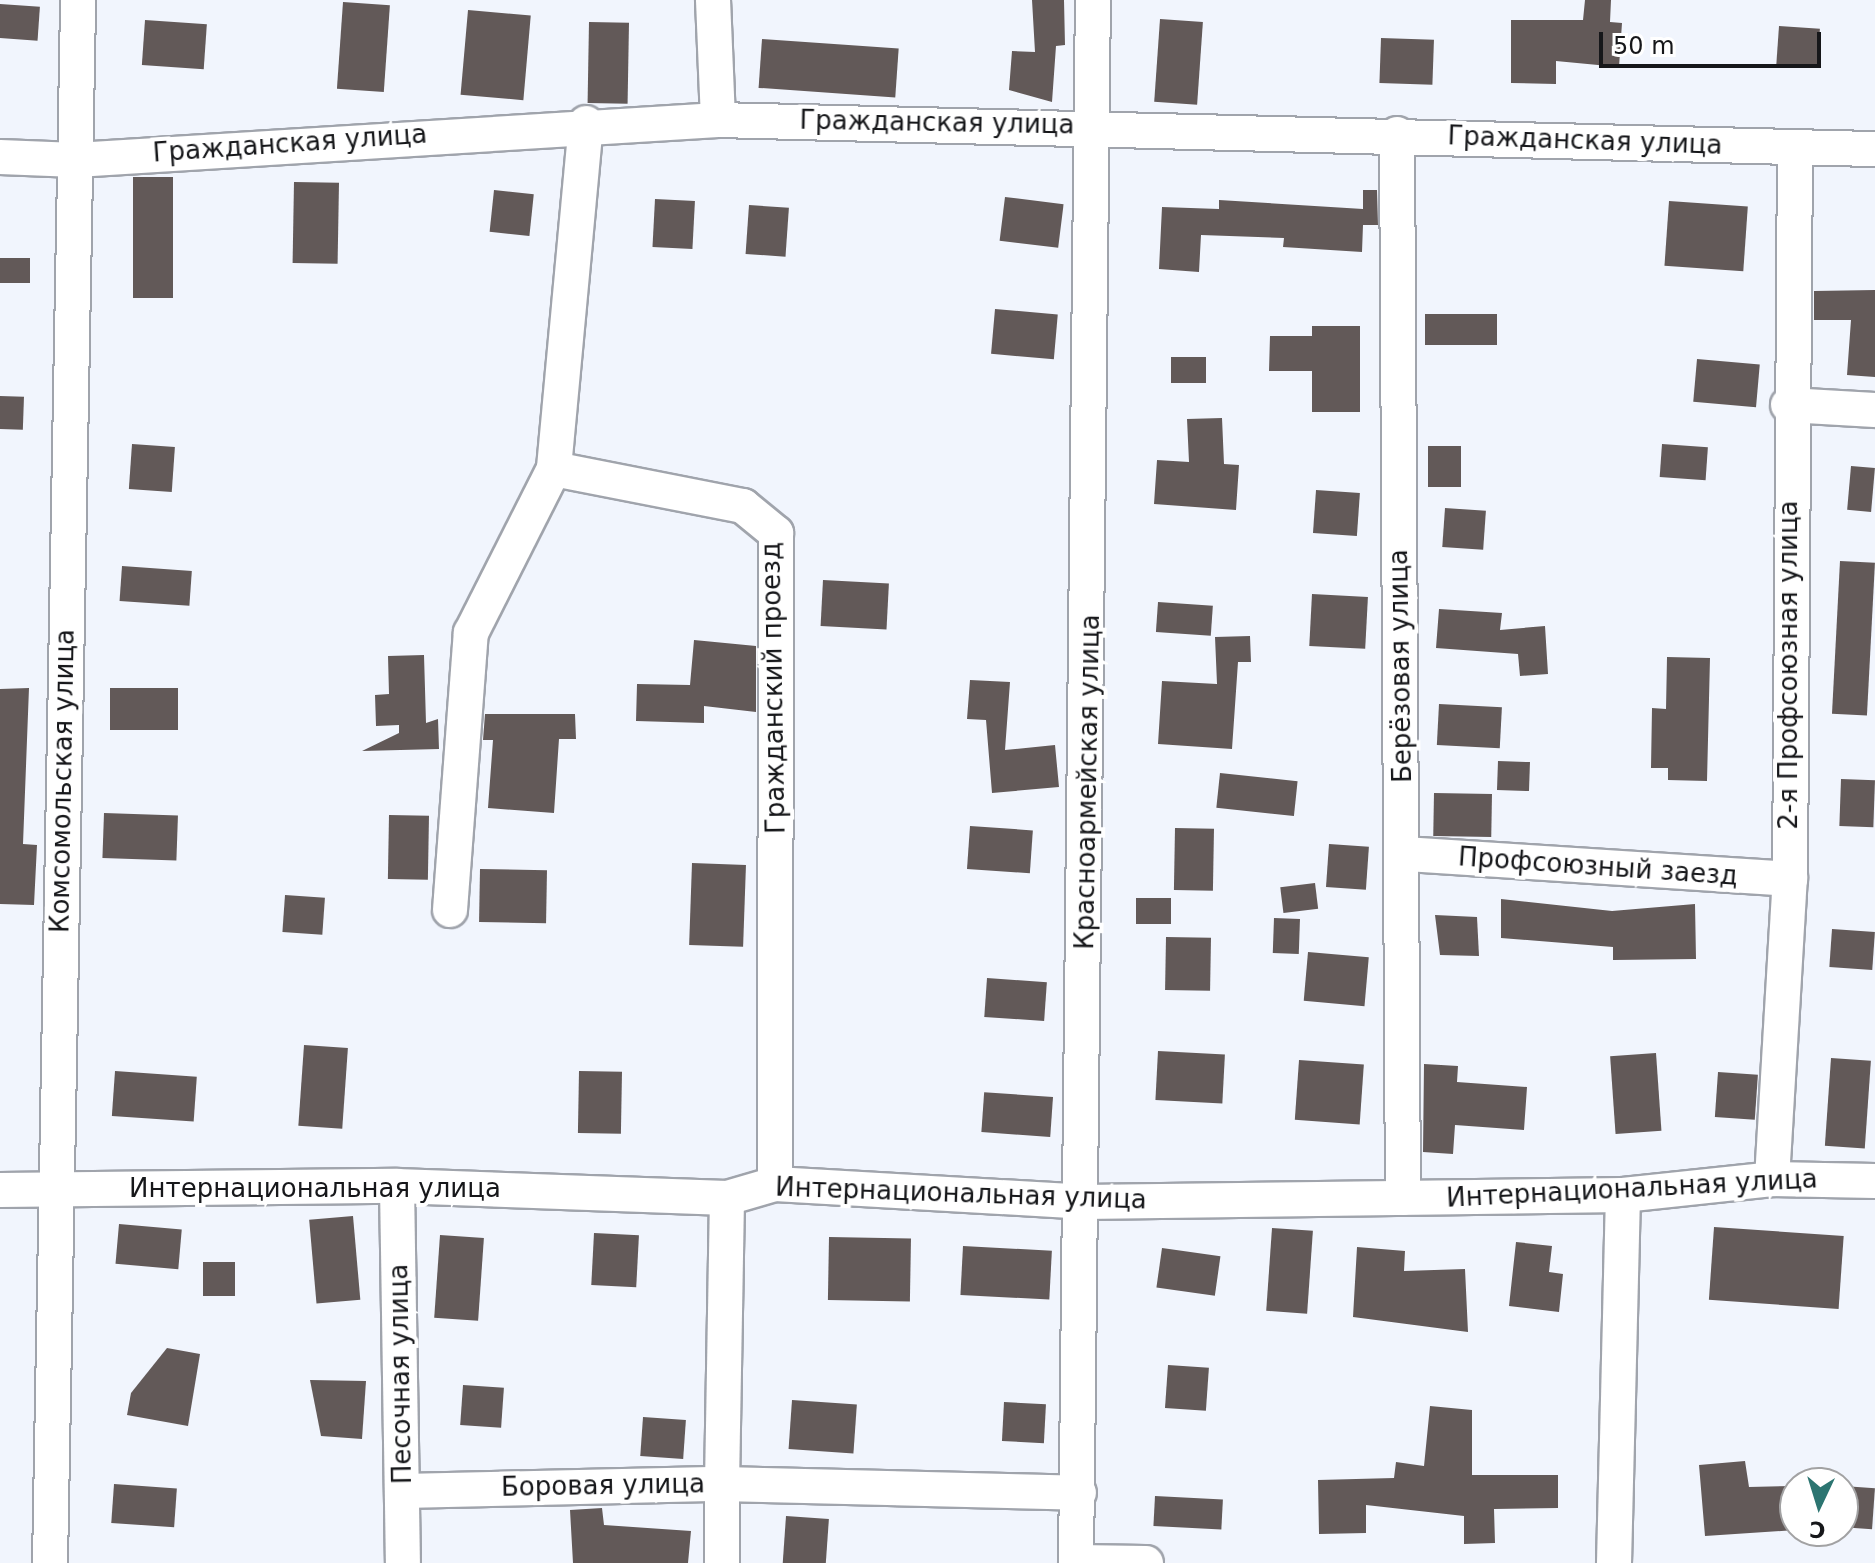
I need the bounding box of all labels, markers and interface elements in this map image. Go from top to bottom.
scale bar [1603,16,1825,66]
text: 50 m [1613,32,1675,60]
street label: Гражданская улица [799,105,1075,141]
street label: Гражданская улица [152,119,428,169]
street label: Гражданская улица [1447,121,1723,161]
street label: 2-я Профсоюзная улица [1773,500,1805,830]
street label: Гражданский проезд [756,542,792,834]
street label: Берёзовая улица [1383,549,1419,783]
street label: Красноармейская улица [1069,614,1107,950]
street label: Комсомольская улица [45,629,81,933]
street label: Профсоюзный заезд [1457,842,1739,892]
street label: Интернациональная улица [1446,1164,1818,1214]
street label: Интернациональная улица [775,1172,1147,1216]
street label: Интернациональная улица [129,1173,501,1205]
street label: Песочная улица [383,1264,419,1484]
north arrow [1779,1467,1859,1547]
street label: Боровая улица [501,1469,705,1503]
text: С [1809,1516,1826,1542]

